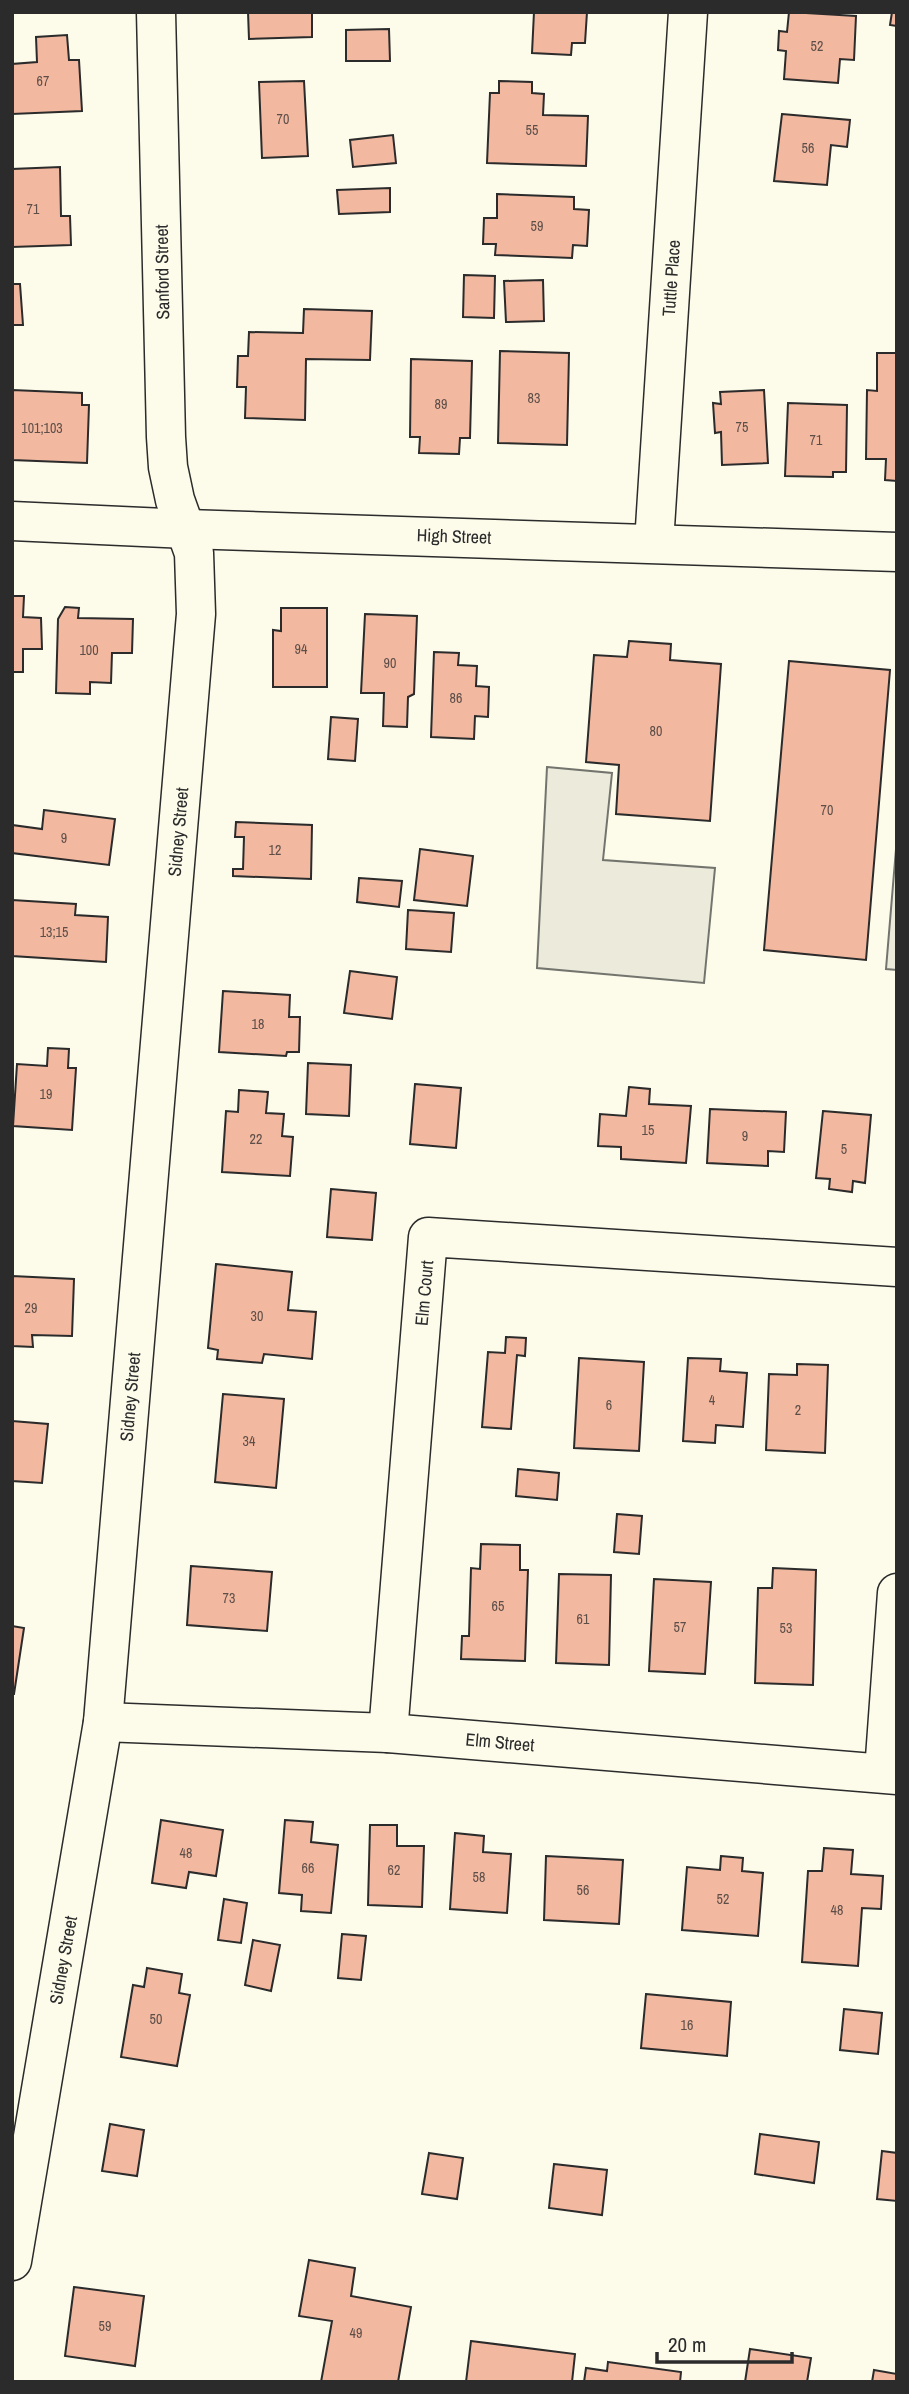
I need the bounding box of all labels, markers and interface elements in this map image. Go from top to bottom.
house number: 52 [811,37,823,55]
house number: 67 [37,72,49,90]
house number: 70 [277,110,289,128]
house number: 55 [526,121,538,139]
house number: 56 [802,139,814,157]
house number: 71 [27,200,40,218]
house number: 59 [531,217,543,235]
street label: Sanford Street [149,224,175,320]
street label: Tuttle Place [656,239,686,317]
house number: 83 [528,389,540,407]
house number: 89 [435,395,447,413]
house number: 75 [736,418,748,436]
house number: 101;103 [21,419,63,437]
house number: 71 [810,431,823,449]
street label: High Street [416,522,492,550]
house number: 94 [295,640,308,658]
house number: 100 [79,641,99,659]
house number: 90 [384,654,396,672]
house number: 86 [450,689,462,707]
house number: 80 [650,722,662,740]
street label: Sidney Street [162,786,194,878]
house number: 70 [821,801,833,819]
house number: 9 [61,829,67,847]
house number: 12 [269,841,281,859]
house number: 13;15 [40,923,68,941]
house number: 18 [252,1015,264,1033]
house number: 19 [40,1085,52,1103]
house number: 15 [642,1121,654,1139]
house number: 9 [742,1127,748,1145]
house number: 22 [250,1130,262,1148]
house number: 5 [841,1140,847,1158]
street label: Elm Court [409,1259,439,1327]
house number: 29 [25,1299,37,1317]
house number: 30 [251,1307,263,1325]
street label: Sidney Street [114,1351,146,1443]
house number: 4 [709,1391,716,1409]
house number: 6 [606,1396,612,1414]
house number: 2 [795,1401,801,1419]
house number: 34 [243,1432,256,1450]
house number: 73 [223,1589,235,1607]
house number: 65 [492,1597,504,1615]
house number: 61 [577,1610,590,1628]
house number: 57 [674,1618,686,1636]
house number: 53 [780,1619,792,1637]
street label: Elm Street [465,1727,535,1757]
house number: 48 [180,1844,192,1862]
house number: 66 [302,1859,314,1877]
house number: 62 [388,1861,400,1879]
house number: 58 [473,1868,485,1886]
house number: 56 [577,1881,589,1899]
house number: 52 [717,1890,729,1908]
house number: 48 [831,1901,843,1919]
street label: Sidney Street [43,1914,83,2006]
house number: 50 [150,2010,162,2028]
house number: 16 [681,2016,693,2034]
house number: 59 [99,2317,111,2335]
scale bar [657,2320,792,2364]
house number: 49 [350,2324,362,2342]
text: 20 m [668,2330,706,2359]

